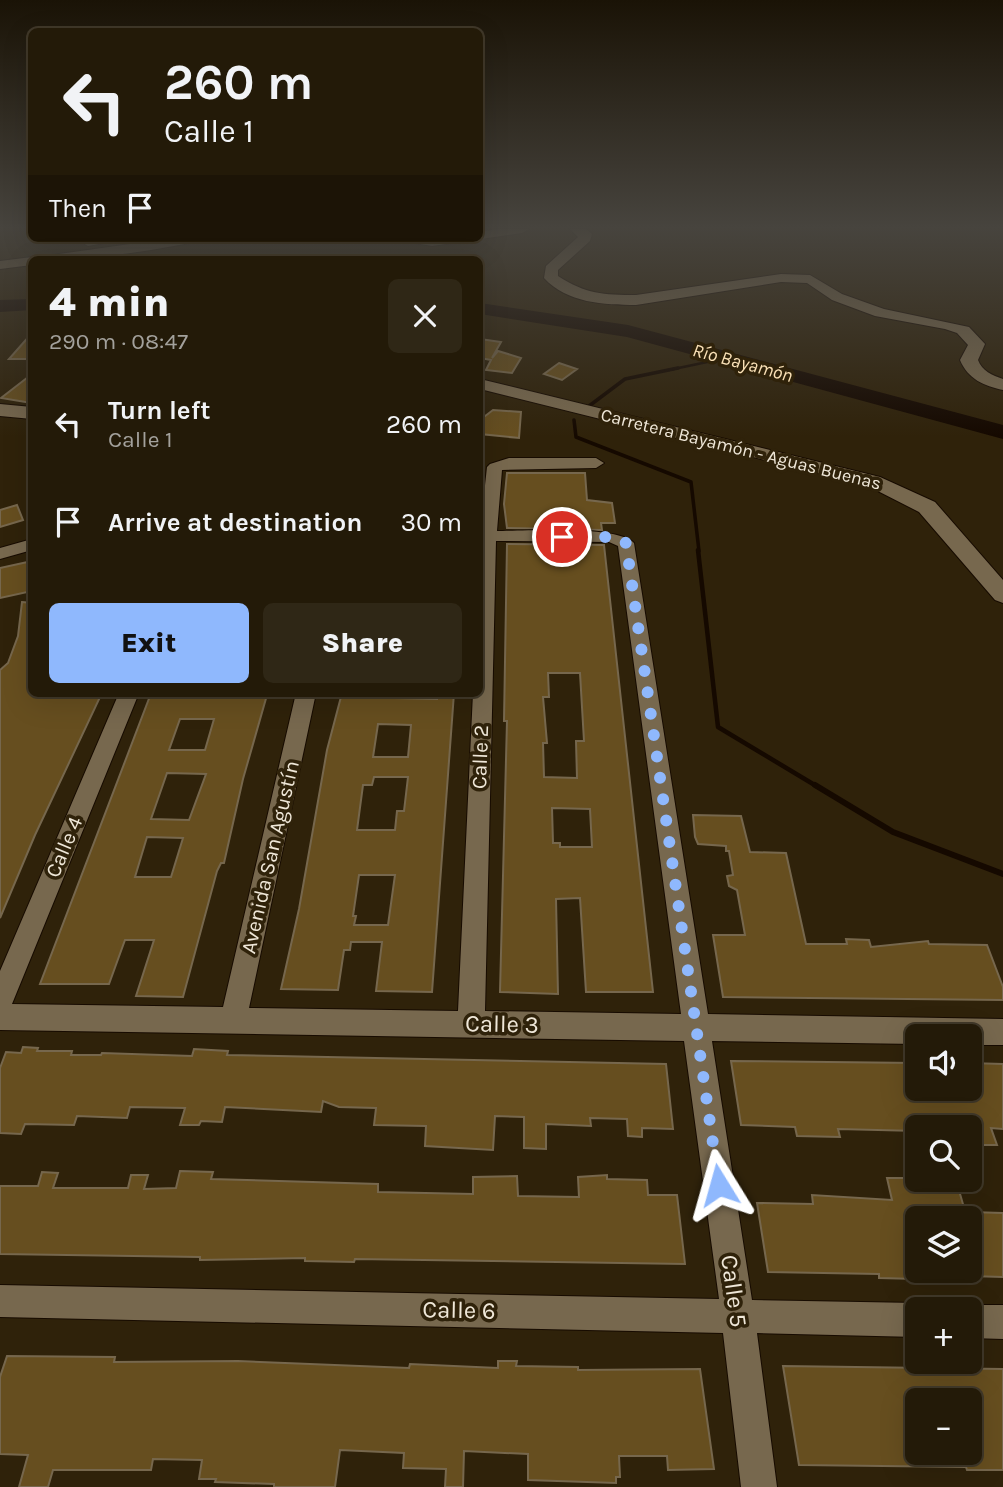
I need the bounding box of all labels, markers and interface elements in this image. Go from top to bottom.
text: 260 m [164,54,313,111]
icon: left [49,56,140,147]
text: Calle 1 [164,113,254,150]
icon: arrive [121,189,159,227]
text: Then [49,193,107,224]
text: 4 min [49,277,170,327]
button: close [388,279,462,353]
text: 290 m · 08:47 [49,328,188,355]
water label: Río Bayamón [690,339,795,387]
text: Turn left [108,395,210,426]
street label: Carretera Bayamón - Aguas Buenas [598,403,884,495]
icon: left [49,405,87,443]
text: 260 m [386,409,462,440]
text: Calle 1 [108,426,173,453]
icon: arrive [49,503,87,541]
text: Arrive at destination [108,507,362,538]
text: 30 m [401,507,462,538]
pin [532,507,592,567]
icon: arrive [543,518,581,556]
button: Exit [49,603,249,683]
button: Share [263,603,462,683]
street label: Calle 2 [467,725,493,789]
street label: Avenida San Agustín [236,758,304,956]
street label: Calle 4 [41,813,88,881]
street label: Calle 3 [465,1009,539,1039]
map controls [905,1024,982,1465]
button: sound [905,1024,982,1101]
button: search [905,1115,982,1192]
position arrow [682,1148,756,1222]
button: layers [905,1206,982,1283]
street label: Calle 5 [715,1253,753,1329]
street label: Calle 6 [422,1295,496,1325]
button: + [905,1297,982,1374]
button: − [905,1388,982,1465]

